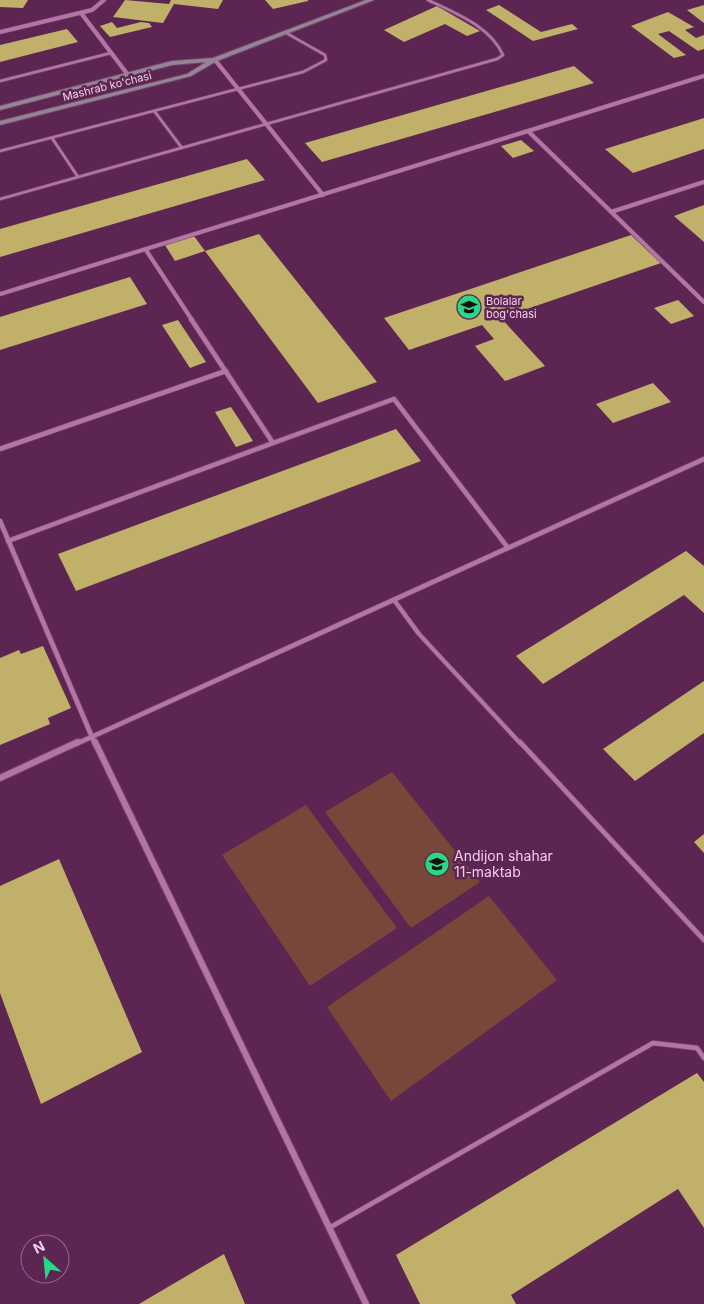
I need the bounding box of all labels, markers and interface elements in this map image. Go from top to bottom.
street label: Mashrab ko'chasi [61,68,153,104]
school or university icon: Bolalar bog'chasi [456,294,482,320]
place label: Bolalar bog'chasi [486,294,537,321]
place label: Andijon shahar 11-maktab [454,847,553,880]
school or university icon: Andijon shahar 11-maktab [424,851,450,877]
north arrow [20,1234,70,1284]
text: N [30,1237,47,1257]

